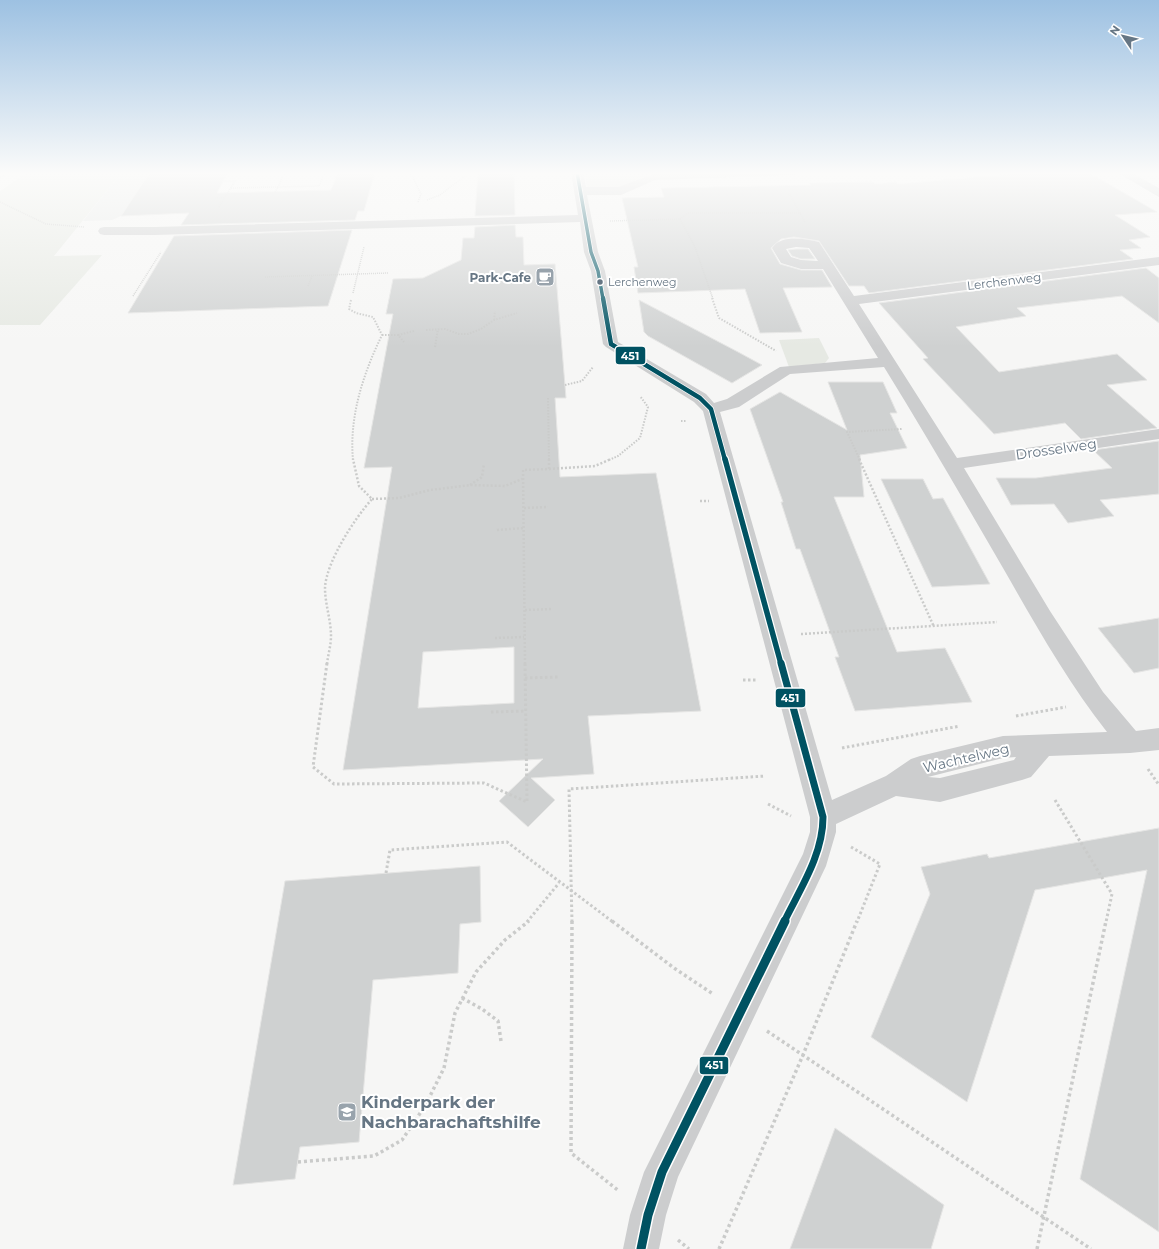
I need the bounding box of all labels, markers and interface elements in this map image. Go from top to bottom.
north arrow [1103,16,1143,56]
text: N [1107,23,1123,38]
cafe icon: Park-Cafe [534,266,556,288]
street label: Lerchenweg [966,269,1042,293]
place label: Park-Cafe [469,270,531,285]
place label: Lerchenweg [608,275,677,289]
marker: Lerchenweg [595,277,605,287]
line badge: 451 [615,346,646,365]
text: 451 [621,349,639,363]
street label: Drosselweg [1014,434,1098,464]
line badge: 451 [775,688,806,708]
text: 451 [781,691,799,705]
street label: Wachtelweg [921,739,1011,777]
line badge: 451 [699,1056,729,1075]
text: 451 [705,1058,723,1072]
place label: Kinderpark der Nachbarachaftshilfe [361,1092,541,1132]
school or university icon: Kinderpark der Nachbarachaftshilfe [336,1101,358,1123]

